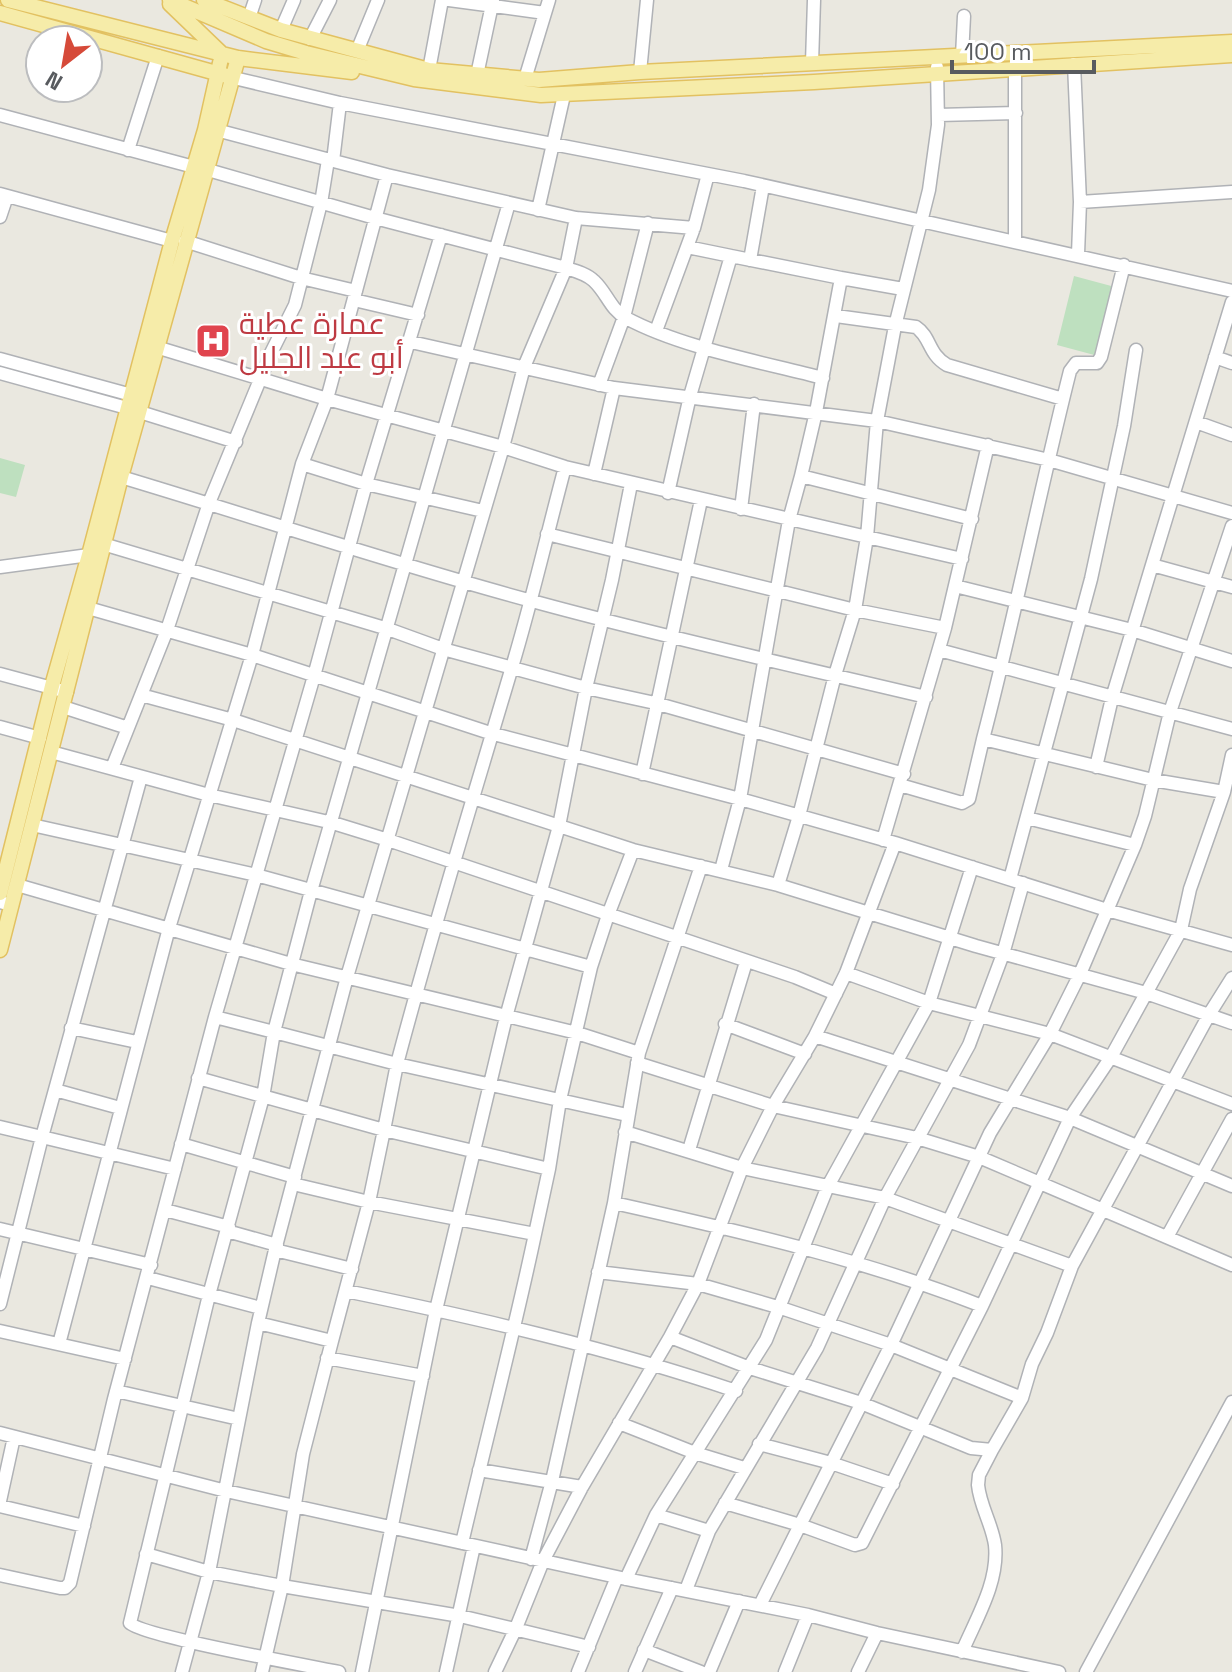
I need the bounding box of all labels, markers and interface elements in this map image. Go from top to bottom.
north arrow [24,24,104,104]
scale bar [952,24,1094,74]
text: 100 m [964,36,1032,67]
text: N [40,65,67,97]
place label: عمارة عطية أبو عبد الجليل [239,304,404,377]
hospital icon: عمارة عطية أبو عبد الجليل [194,322,232,360]

